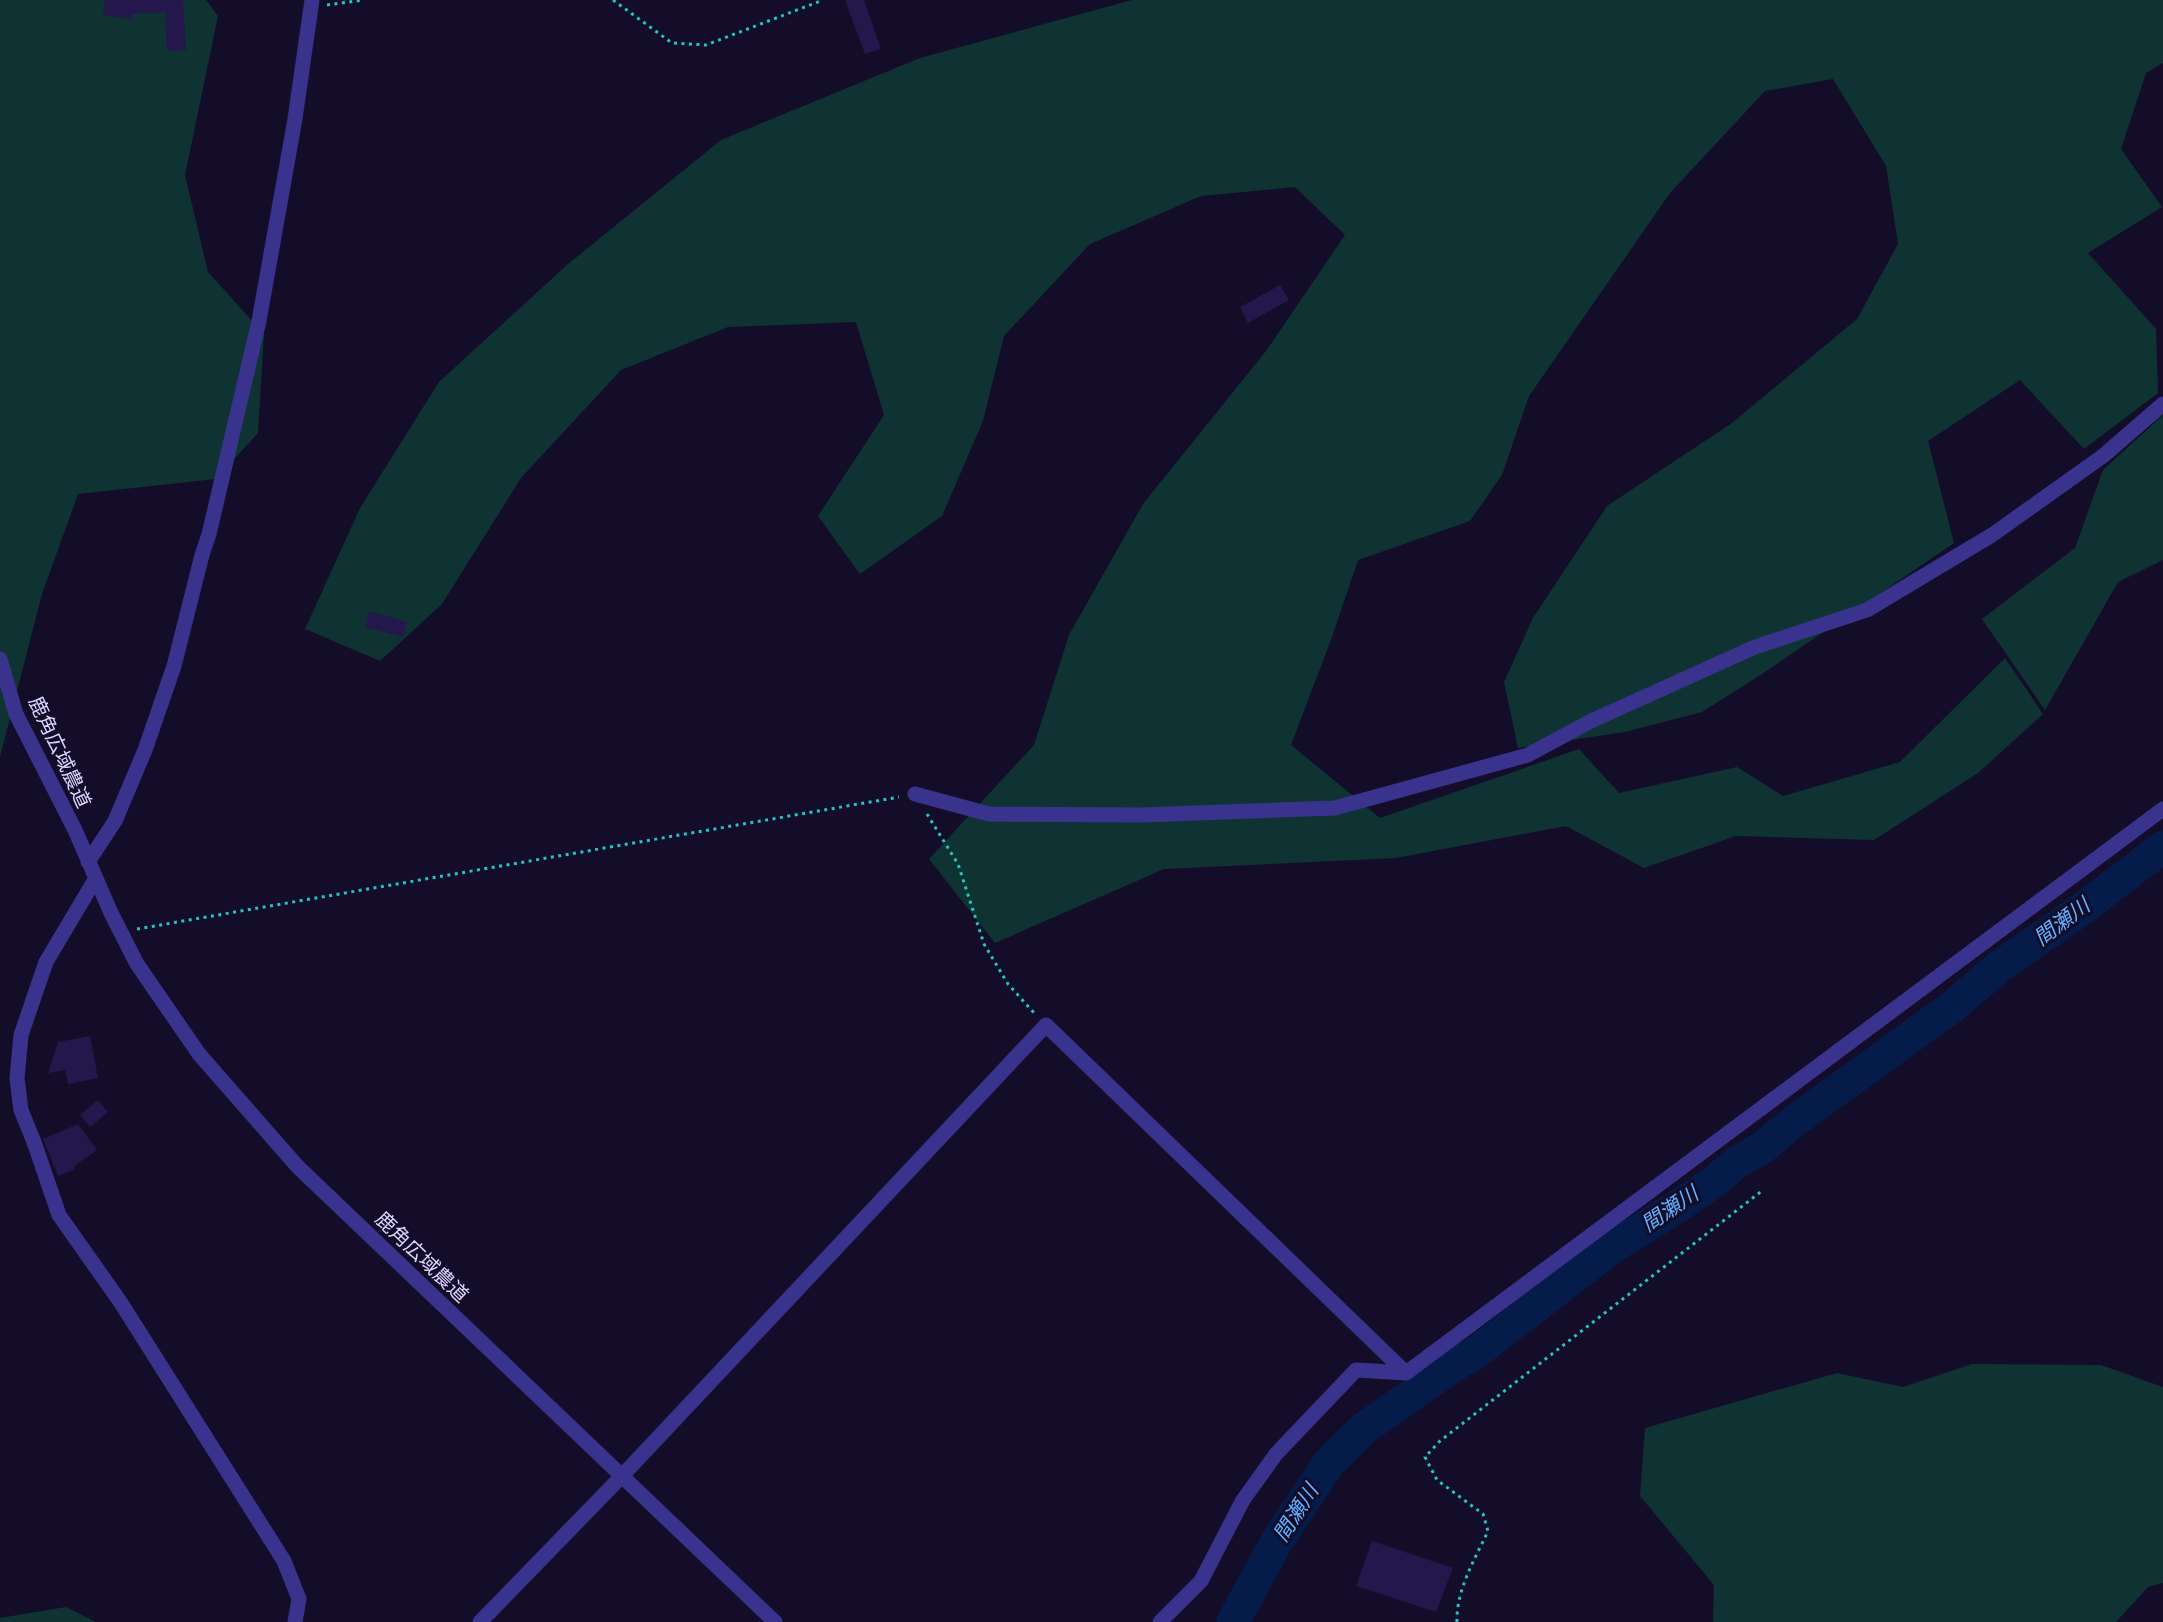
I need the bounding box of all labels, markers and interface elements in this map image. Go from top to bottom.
street label: 鹿角広域農道 [24,693,96,811]
water label: 間瀬川 [2029,891,2097,951]
water label: 間瀬川 [1637,1179,1705,1237]
street label: 鹿角広域農道 [371,1207,473,1307]
water label: 間瀬川 [1268,1478,1325,1546]

